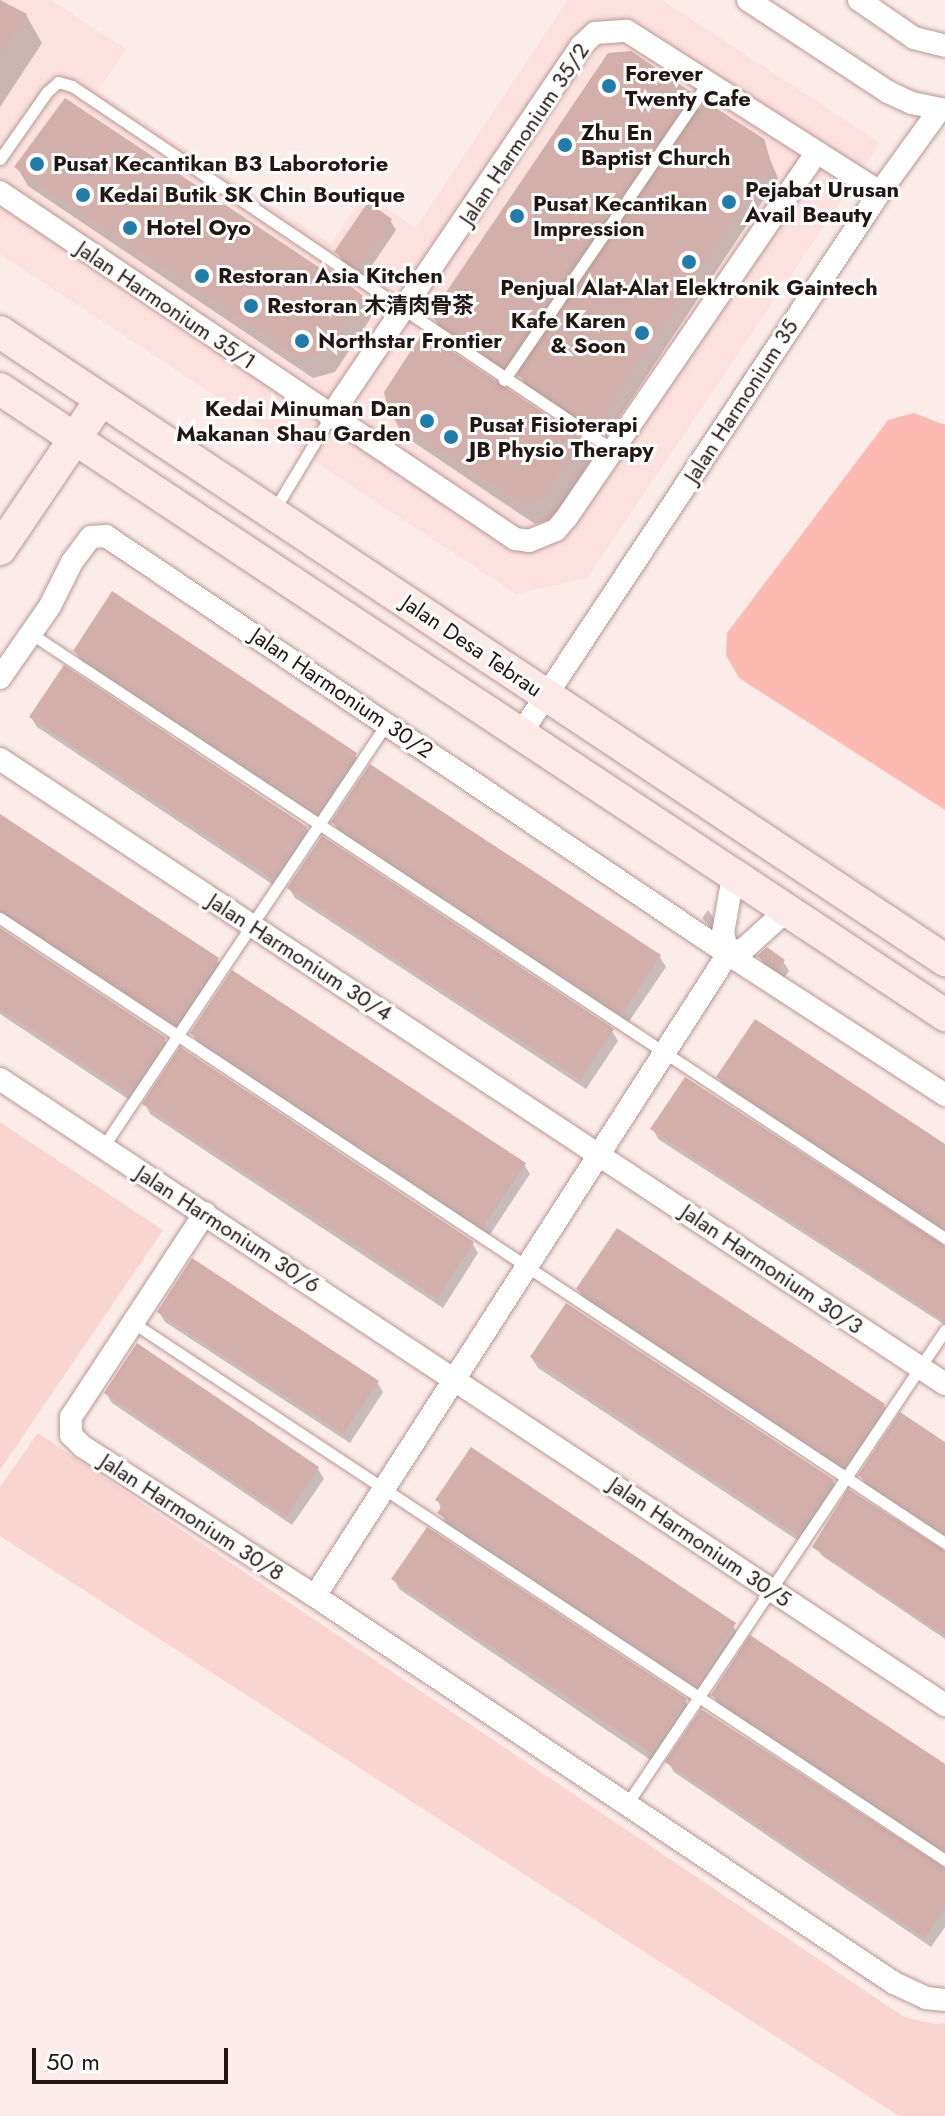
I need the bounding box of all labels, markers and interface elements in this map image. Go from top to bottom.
street label: Jalan Harmonium 35/2 [453,38,595,230]
place label: Forever Twenty Cafe [625,60,751,112]
marker: Forever Twenty Cafe [600,77,618,95]
place label: Zhu En Baptist Church [581,119,730,170]
marker: Zhu En Baptist Church [556,136,574,154]
place label: Pusat Kecantikan B3 Laborotorie [53,151,388,177]
marker: Pusat Kecantikan B3 Laborotorie [28,155,46,173]
place label: Pejabat Urusan Avail Beauty [745,176,899,228]
place label: Kedai Butik SK Chin Boutique [99,182,405,208]
marker: Kedai Butik SK Chin Boutique [74,186,92,204]
place label: Pusat Kecantikan Impression [533,190,707,242]
marker: Pejabat Urusan Avail Beauty [720,193,738,211]
marker: Pusat Kecantikan Impression [508,207,526,225]
place label: Hotel Oyo [146,215,251,241]
marker: Hotel Oyo [121,219,139,237]
street label: Jalan Harmonium 35/1 [71,235,261,375]
marker: Penjual Alat-Alat Elektronik Gaintech [680,253,698,271]
place label: Restoran Asia Kitchen [218,263,443,289]
marker: Restoran Asia Kitchen [193,267,211,285]
place label: Penjual Alat-Alat Elektronik Gaintech [500,275,878,301]
place label: Restoran 木清肉骨茶 [267,293,474,319]
marker: Restoran 木清肉骨茶 [242,297,260,315]
place label: Kafe Karen & Soon [511,307,626,358]
street label: Jalan Harmonium 35 [678,314,804,488]
marker: Kafe Karen & Soon [633,324,651,342]
place label: Northstar Frontier [318,328,502,354]
marker: Northstar Frontier [293,332,311,350]
place label: Kedai Minuman Dan Makanan Shau Garden [176,395,411,446]
place label: Pusat Fisioterapi JB Physio Therapy [469,411,654,462]
marker: Kedai Minuman Dan Makanan Shau Garden [418,412,436,430]
marker: Pusat Fisioterapi JB Physio Therapy [440,426,462,448]
street label: Jalan Desa Tebrau [397,589,547,703]
street label: Jalan Harmonium 30/2 [246,622,438,764]
street label: Jalan Harmonium 30/4 [203,887,397,1027]
street label: Jalan Harmonium 30/6 [131,1160,325,1298]
street label: Jalan Harmonium 30/3 [676,1198,868,1340]
street label: Jalan Harmonium 30/8 [95,1448,289,1586]
street label: Jalan Harmonium 30/5 [604,1471,796,1613]
scale bar [36,2032,232,2082]
text: 50 m [46,2044,100,2079]

